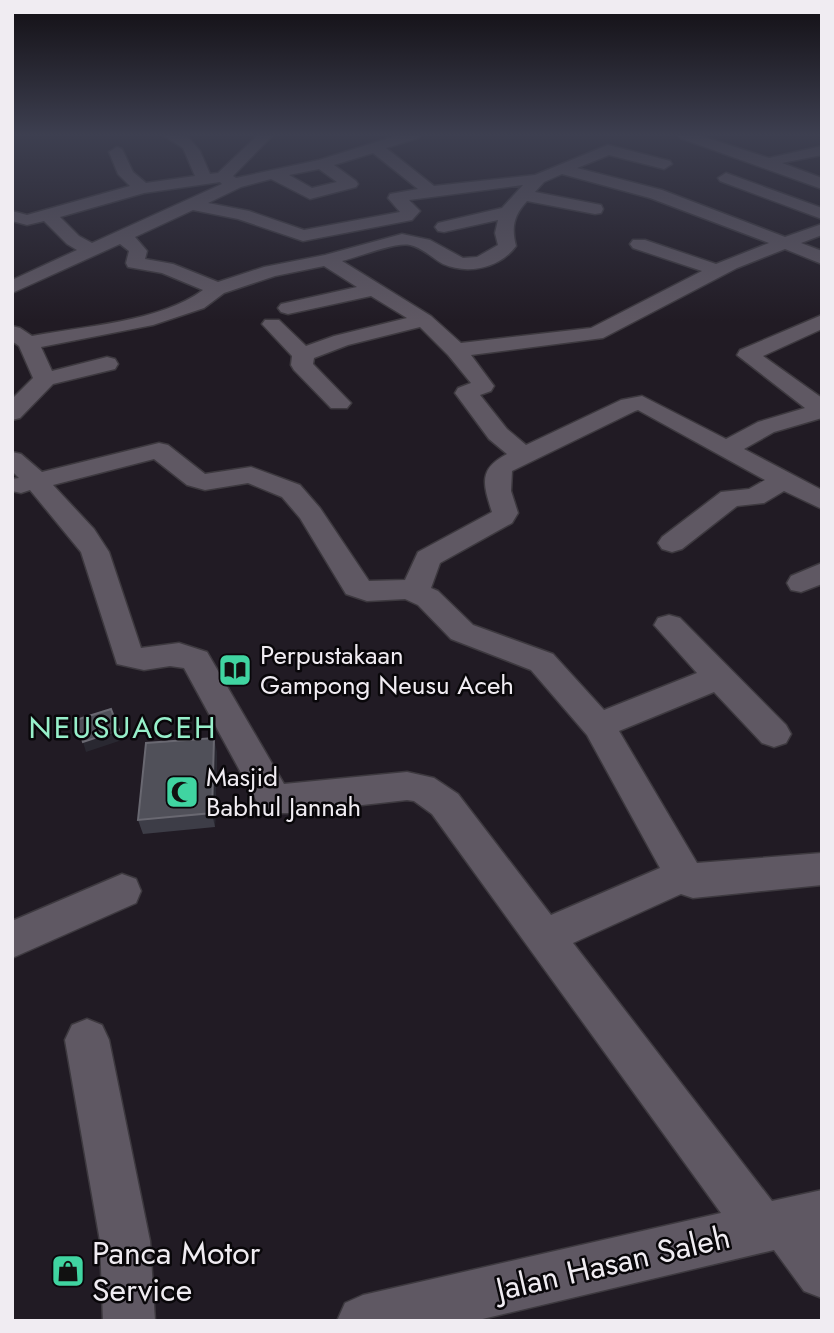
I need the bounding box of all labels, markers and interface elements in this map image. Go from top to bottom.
place label: Perpustakaan Gampong Neusu Aceh [260,636,514,704]
library icon: Perpustakaan Gampong Neusu Aceh [216,651,254,689]
district label: NEUSUACEH [28,706,218,749]
place label: Masjid Babhul Jannah [206,758,361,826]
mosque icon: Masjid Babhul Jannah [163,773,201,811]
street label: Jalan Hasan Saleh [488,1214,734,1313]
place label: Panca Motor Service [92,1230,261,1313]
shop icon: Panca Motor Service [49,1252,87,1290]

